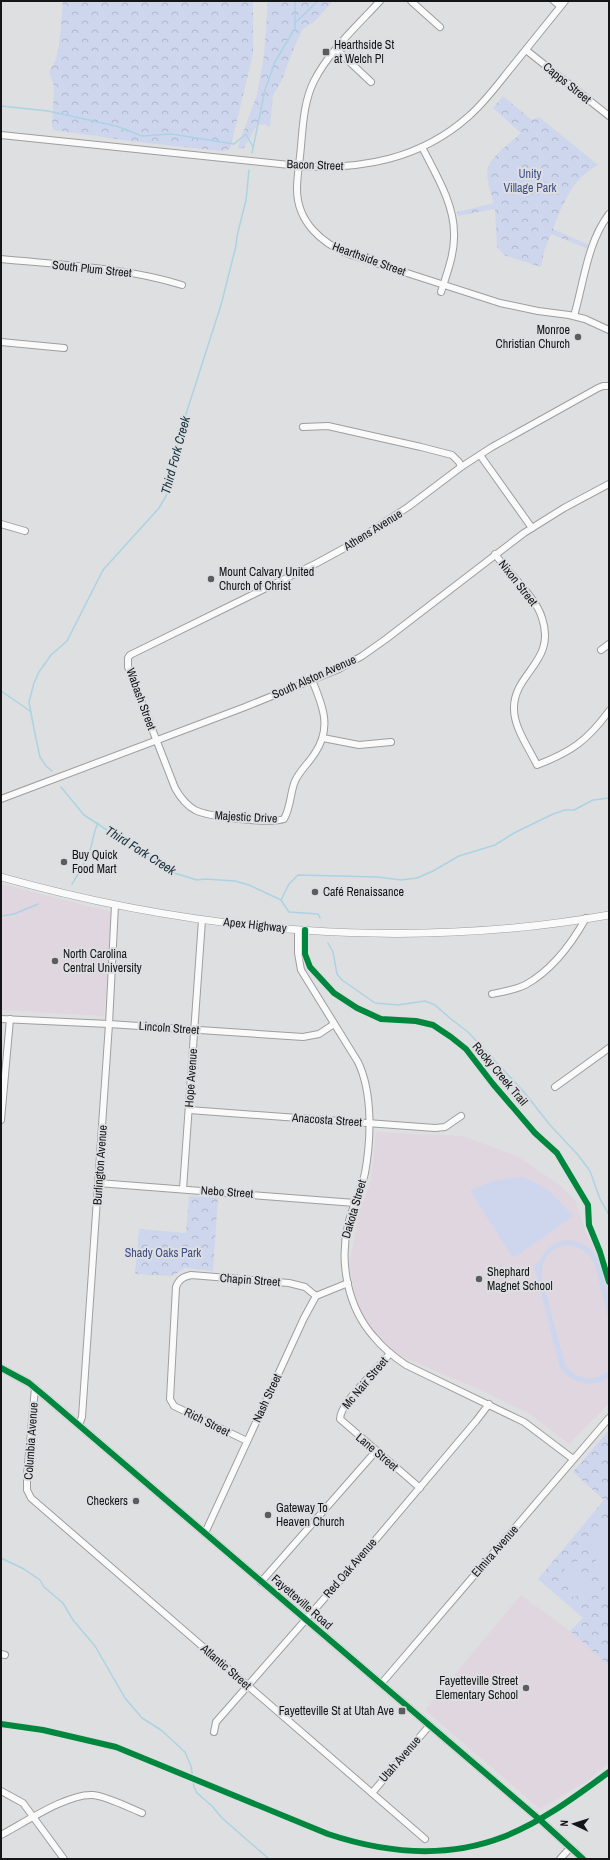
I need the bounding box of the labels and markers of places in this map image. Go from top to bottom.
place label: Hearthside St at Welch Pl [334,37,394,67]
marker: Hearthside St at Welch Pl [321,47,331,57]
place label: Monroe Christian Church [496,322,570,352]
marker: Monroe Christian Church [573,332,583,342]
place label: Mount Calvary United Church of Christ [219,564,314,594]
marker: Mount Calvary United Church of Christ [206,574,216,584]
place label: Buy Quick Food Mart [72,847,117,877]
marker: Buy Quick Food Mart [59,857,69,867]
place label: Café Renaissance [323,884,404,900]
marker: Café Renaissance [310,887,320,897]
place label: North Carolina Central University [63,946,142,976]
marker: North Carolina Central University [50,956,60,966]
place label: Shephard Magnet School [487,1264,553,1294]
marker: Shephard Magnet School [474,1274,484,1284]
place label: Checkers [86,1493,128,1509]
marker: Checkers [131,1496,141,1506]
place label: Gateway To Heaven Church [276,1500,344,1530]
marker: Gateway To Heaven Church [263,1510,273,1520]
place label: Fayetteville Street Elementary School [435,1673,518,1703]
marker: Fayetteville Street Elementary School [521,1683,531,1693]
place label: Fayetteville St at Utah Ave [279,1703,394,1719]
marker: Fayetteville St at Utah Ave [397,1706,407,1716]

